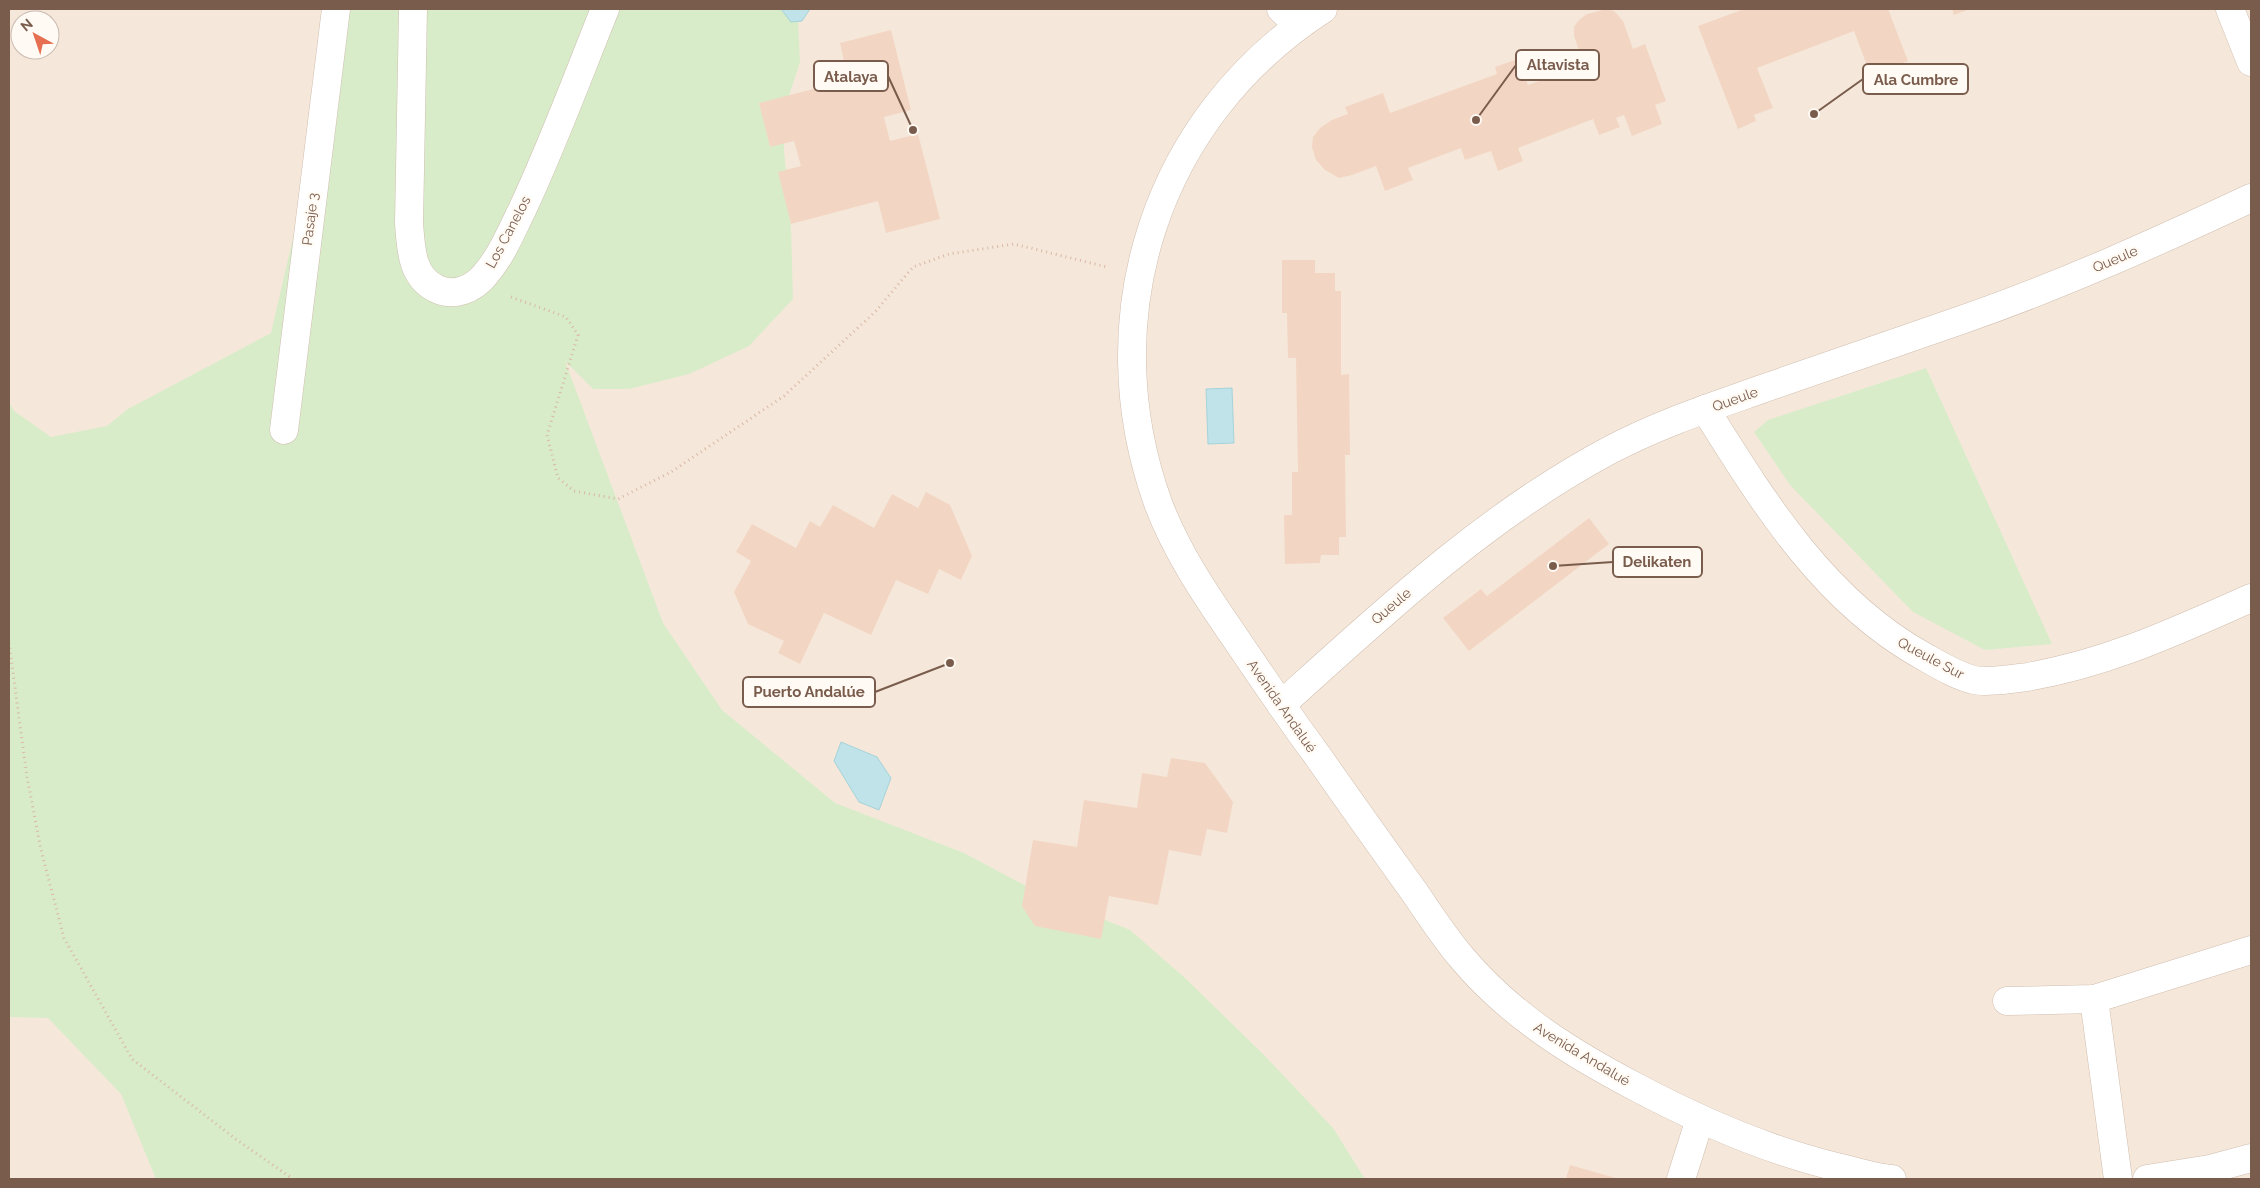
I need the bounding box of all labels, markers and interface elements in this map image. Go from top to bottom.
north arrow [10,10,60,60]
text: N [17,15,36,35]
callout: Altavista [1516,50,1599,80]
text: Altavista [1527,56,1590,74]
callout: Atalaya [814,61,888,91]
callout: Ala Cumbre [1863,64,1968,94]
text: Atalaya [824,68,878,86]
text: Ala Cumbre [1874,71,1958,89]
street label: Pasaje 3 [299,192,321,246]
street label: Los Canelos [482,193,534,271]
street label: Queule [2090,242,2140,276]
street label: Queule [1710,383,1760,415]
callout: Delikaten [1613,547,1702,577]
text: Delikaten [1623,553,1691,571]
street label: Queule [1368,584,1414,628]
street label: Queule Sur [1895,634,1967,682]
street label: Avenida Andalué [1244,657,1320,755]
callout: Puerto Andalúe [743,677,875,707]
text: Puerto Andalúe [753,683,865,701]
street label: Avenida Andalué [1531,1019,1633,1089]

